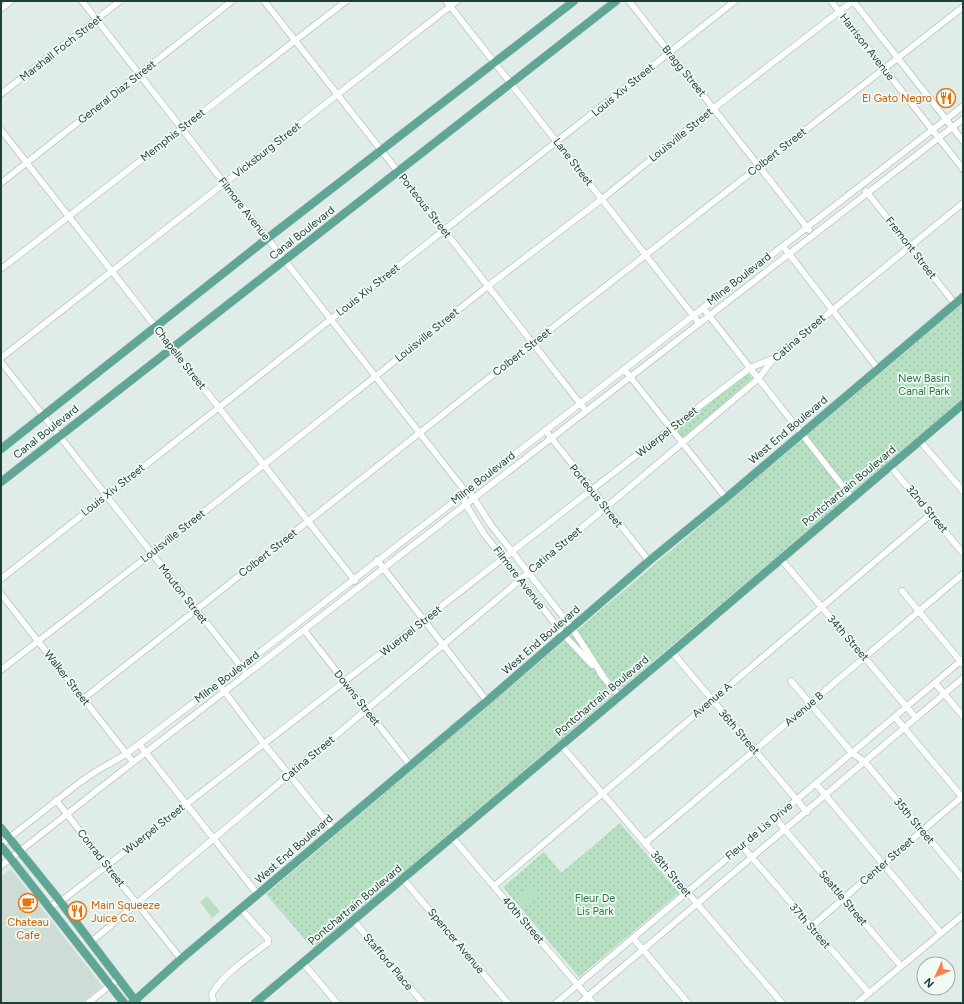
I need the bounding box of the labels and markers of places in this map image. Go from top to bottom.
restaurant icon: El Gato Negro [935,87,957,109]
place label: El Gato Negro [862,92,932,105]
cafe icon: Chateau Cafe [17,892,39,914]
place label: Main Squeeze Juice Co. [91,899,160,925]
restaurant icon: Main Squeeze Juice Co. [66,900,88,922]
place label: Chateau Cafe [7,916,49,942]

